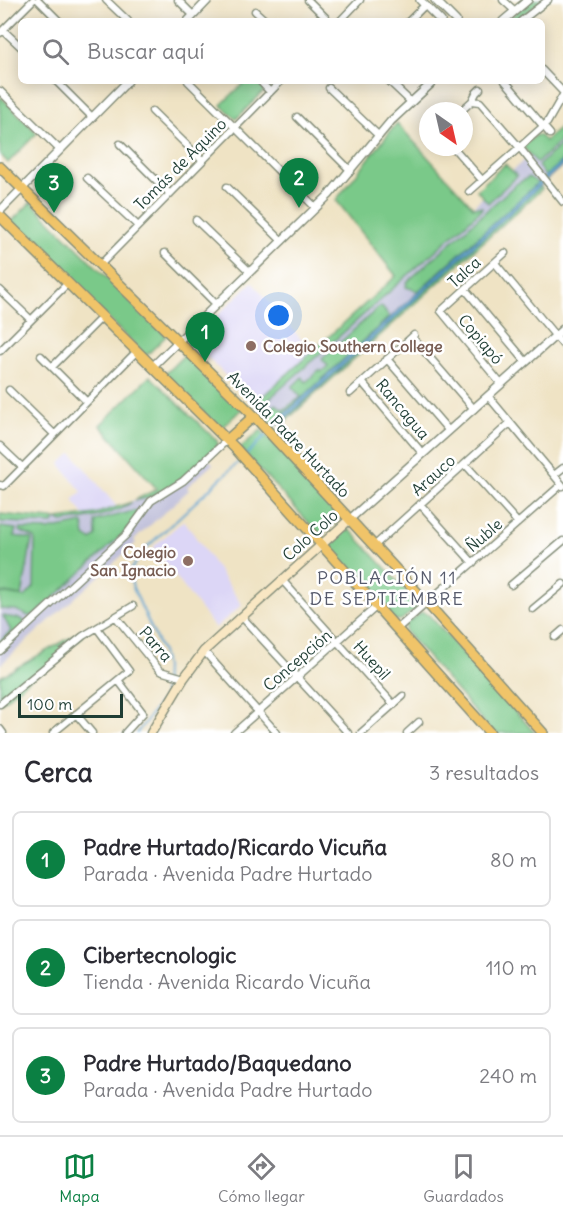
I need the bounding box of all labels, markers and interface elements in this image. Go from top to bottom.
search box [18,18,545,84]
icon: search [39,35,72,68]
text: Buscar aquí [87,37,204,65]
north arrow [419,102,473,156]
street label: Tomás de Aquino [130,114,230,214]
pin: 2 [280,158,318,208]
pin: 3 [34,164,74,213]
street label: Talca [443,252,485,292]
your location [264,301,293,330]
street label: Copiapó [454,310,508,368]
pin: 1 [186,312,224,362]
place label: Colegio Southern College [263,336,443,357]
marker: Colegio Southern College [244,339,258,353]
street label: Avenida Padre Hurtado [223,367,355,501]
street label: Rancagua [372,375,434,443]
street label: Arauco [407,450,459,500]
street label: Colo Colo [278,505,342,565]
street label: Ñuble [462,514,506,556]
place label: Colegio San Ignacio [90,542,176,581]
marker: Colegio San Ignacio [181,554,195,568]
district label: POBLACIÓN 11 DE SEPTIEMBRE [310,566,464,610]
street label: Parra [135,622,177,666]
street label: Concepción [259,625,335,695]
street label: Huepil [349,636,395,684]
scale bar [18,691,123,718]
text: 100 m [27,694,72,714]
text: Cerca [24,756,93,789]
text: 3 resultados [429,760,539,785]
text: Padre Hurtado/Ricardo Vicuña [83,833,387,861]
text: 1 [42,847,49,872]
text: 80 m [490,847,537,872]
text: Parada · Avenida Padre Hurtado [83,861,373,886]
text: Cibertecnologic [83,941,236,969]
text: 2 [40,955,51,980]
text: 110 m [486,955,537,980]
text: Tienda · Avenida Ricardo Vicuña [83,969,371,994]
text: Padre Hurtado/Baquedano [83,1049,352,1077]
text: 3 [40,1063,51,1088]
text: 240 m [479,1063,537,1088]
text: Parada · Avenida Padre Hurtado [83,1077,373,1102]
tab: Mapa [59,1150,100,1206]
tab: Cómo llegar [218,1150,305,1206]
tab: Guardados [423,1150,504,1206]

